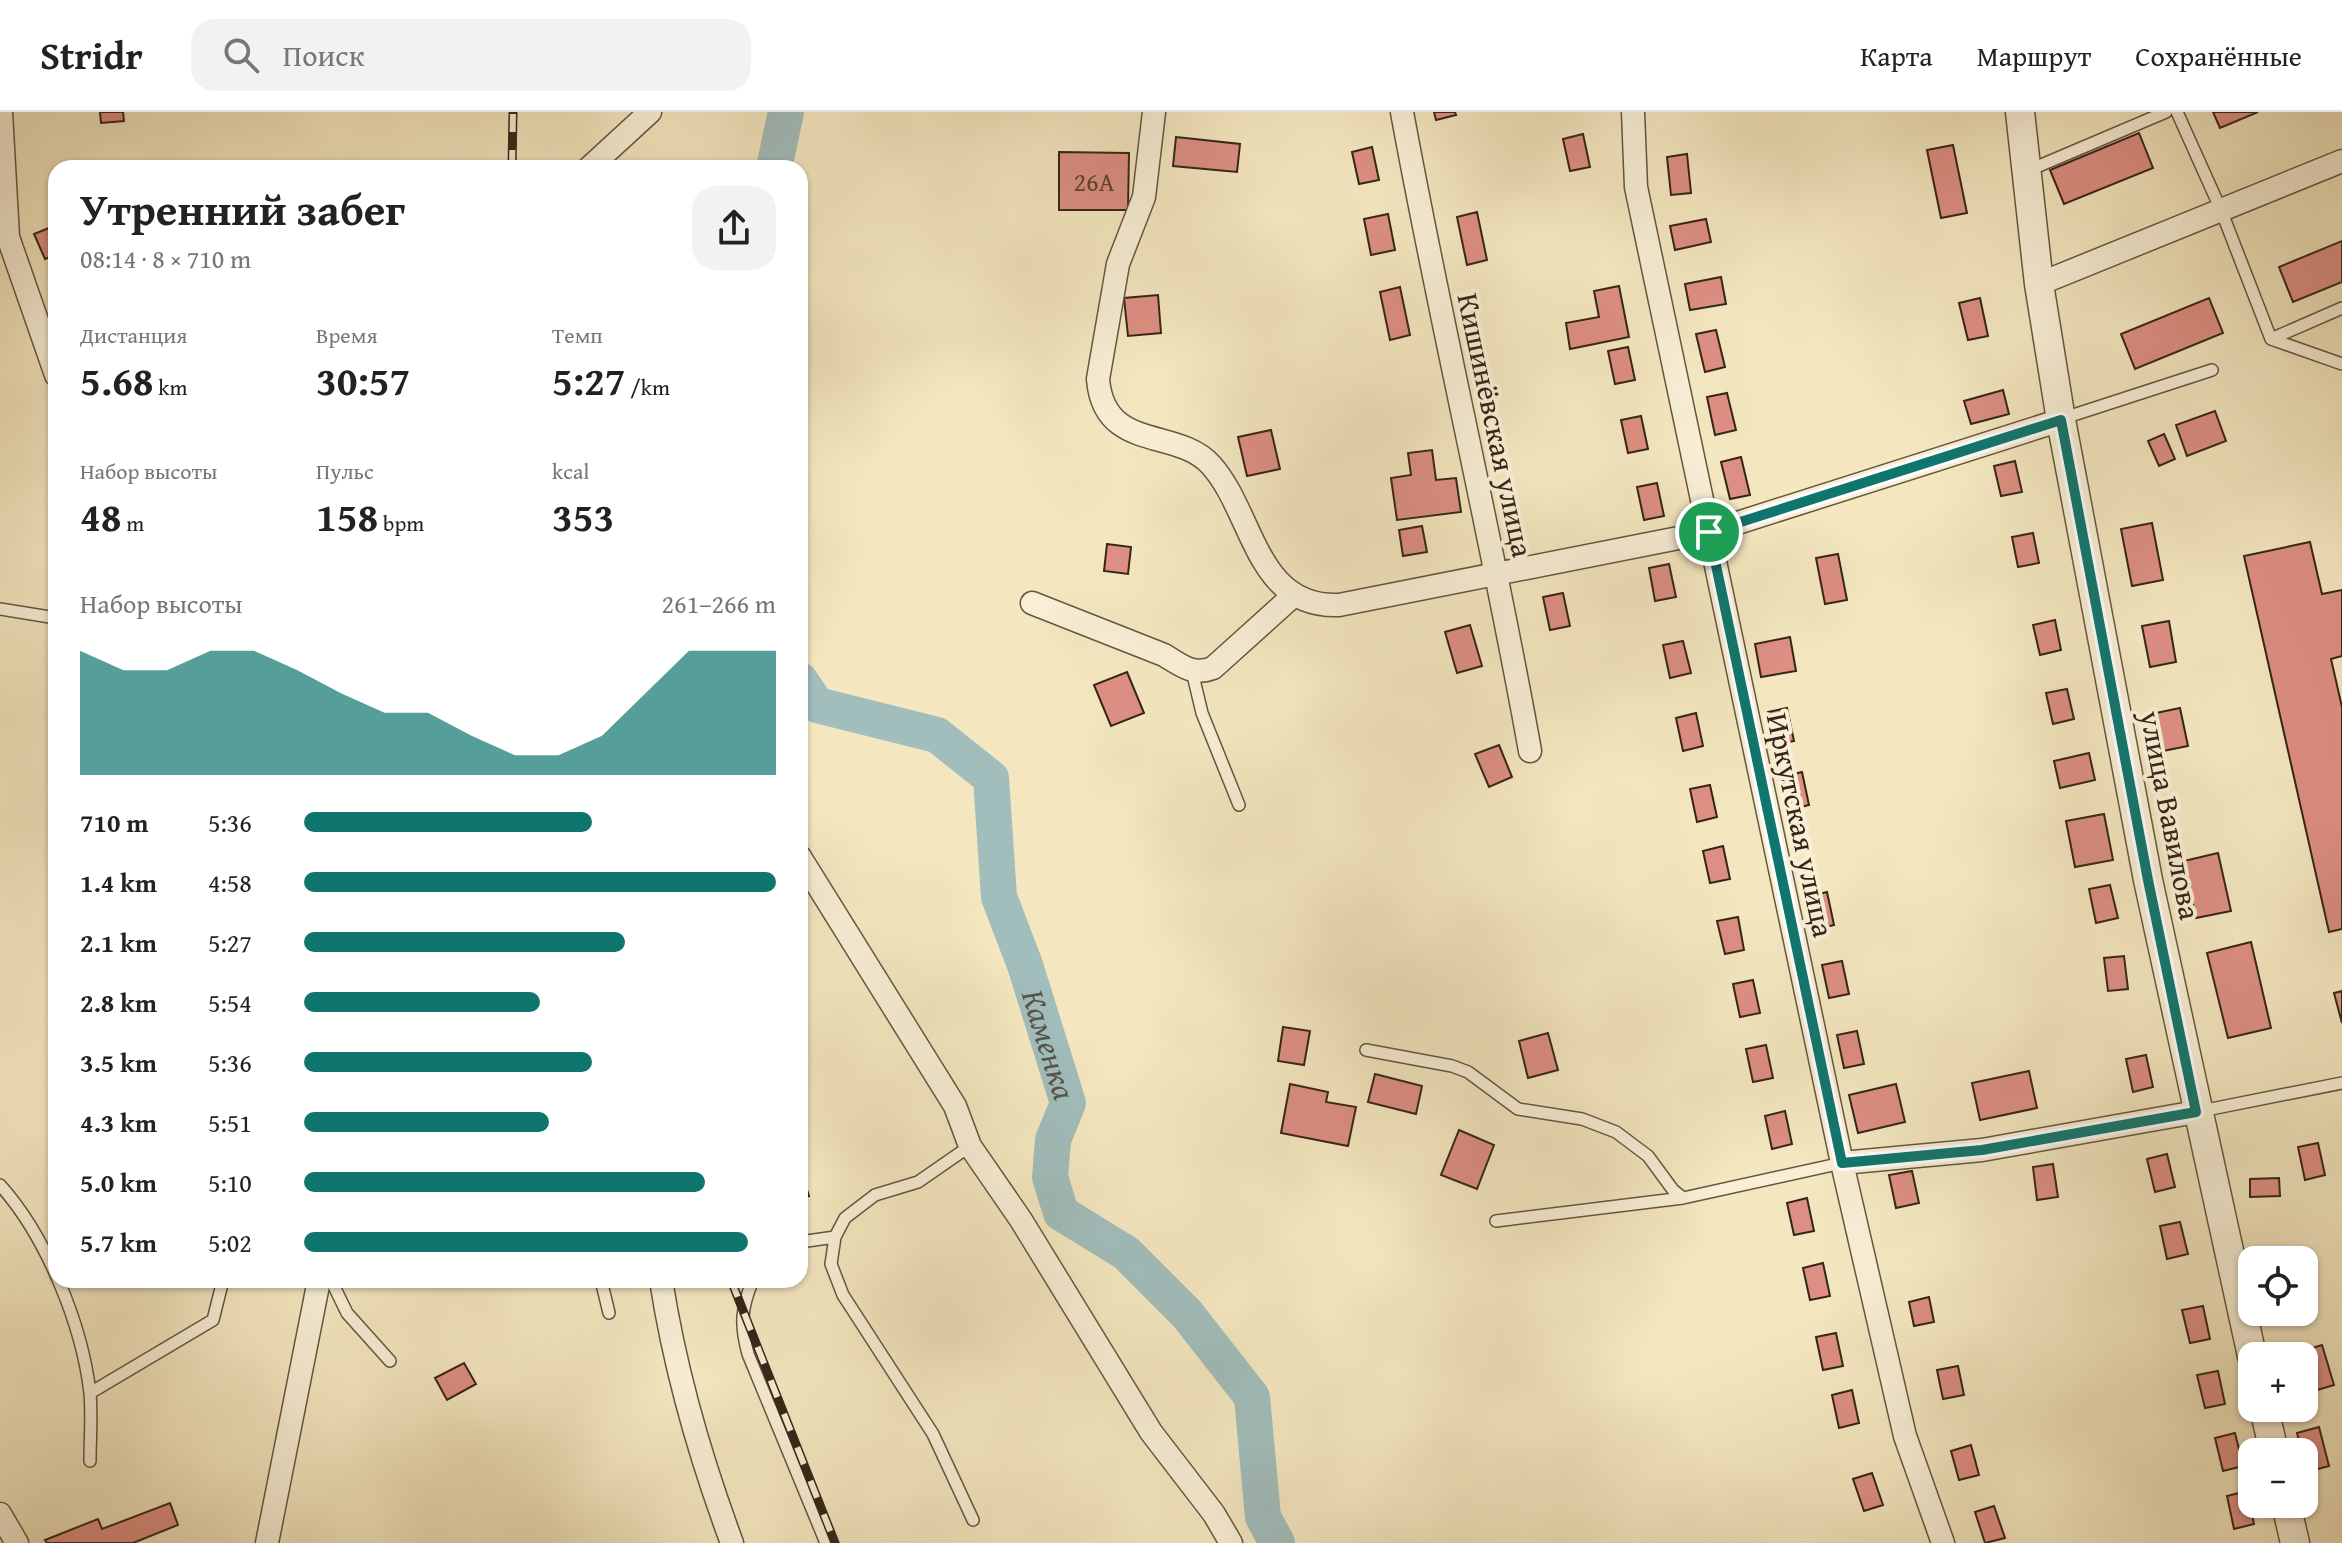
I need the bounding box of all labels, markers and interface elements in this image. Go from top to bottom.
search box [191,19,751,91]
text: Stridr [40,27,143,83]
icon: search [219,33,263,77]
text: Поиск [283,33,364,77]
text: Карта [1860,35,1933,76]
text: Маршрут [1977,35,2091,76]
text: Сохранённые [2135,35,2302,76]
house number: 26А [1074,162,1115,201]
text: Утренний забег [80,177,405,241]
button: share [692,186,776,270]
text: 08:14 · 8 × 710 m [80,239,251,278]
street label: Кишинёвская улица [1447,289,1546,562]
text: Дистанция [80,319,188,351]
text: Время [316,319,378,351]
text: Темп [552,319,603,351]
text: 5.68 [80,351,153,410]
text: 30:57 [316,351,410,410]
text: 5:27 [552,351,625,410]
text: km [153,371,187,403]
text: /km [625,371,670,403]
text: Набор высоты [80,455,217,487]
text: Пульс [316,455,374,487]
text: kcal [552,455,590,487]
text: 48 [80,487,121,546]
text: 158 [316,487,378,546]
text: 353 [552,487,614,546]
pin [1675,498,1743,566]
text: m [121,507,144,539]
text: bpm [378,507,424,539]
icon: arrive [1687,510,1731,554]
text: Набор высоты [80,584,242,623]
text: 261–266 m [662,584,776,623]
street label: улица Вавилова [2129,706,2213,924]
street label: Иркутская улица [1756,709,1846,942]
text: 710 m [80,803,148,842]
text: 5:36 [208,803,252,842]
text: 1.4 km [80,863,157,902]
text: 4:58 [208,863,252,902]
text: 2.1 km [80,923,157,962]
text: 5:27 [208,923,252,962]
text: 2.8 km [80,983,157,1022]
text: 5:54 [208,983,252,1022]
water label: Каменка [1010,983,1089,1106]
text: 3.5 km [80,1043,157,1082]
text: 5:36 [208,1043,252,1082]
text: 4.3 km [80,1103,157,1142]
text: 5:51 [208,1103,252,1142]
text: 5.0 km [80,1163,157,1202]
text: 5:10 [208,1163,252,1202]
text: 5.7 km [80,1223,157,1262]
text: 5:02 [208,1223,252,1262]
map controls [2238,1246,2318,1518]
button: locate [2238,1246,2318,1326]
button: + [2238,1342,2318,1422]
button: − [2238,1438,2318,1518]

